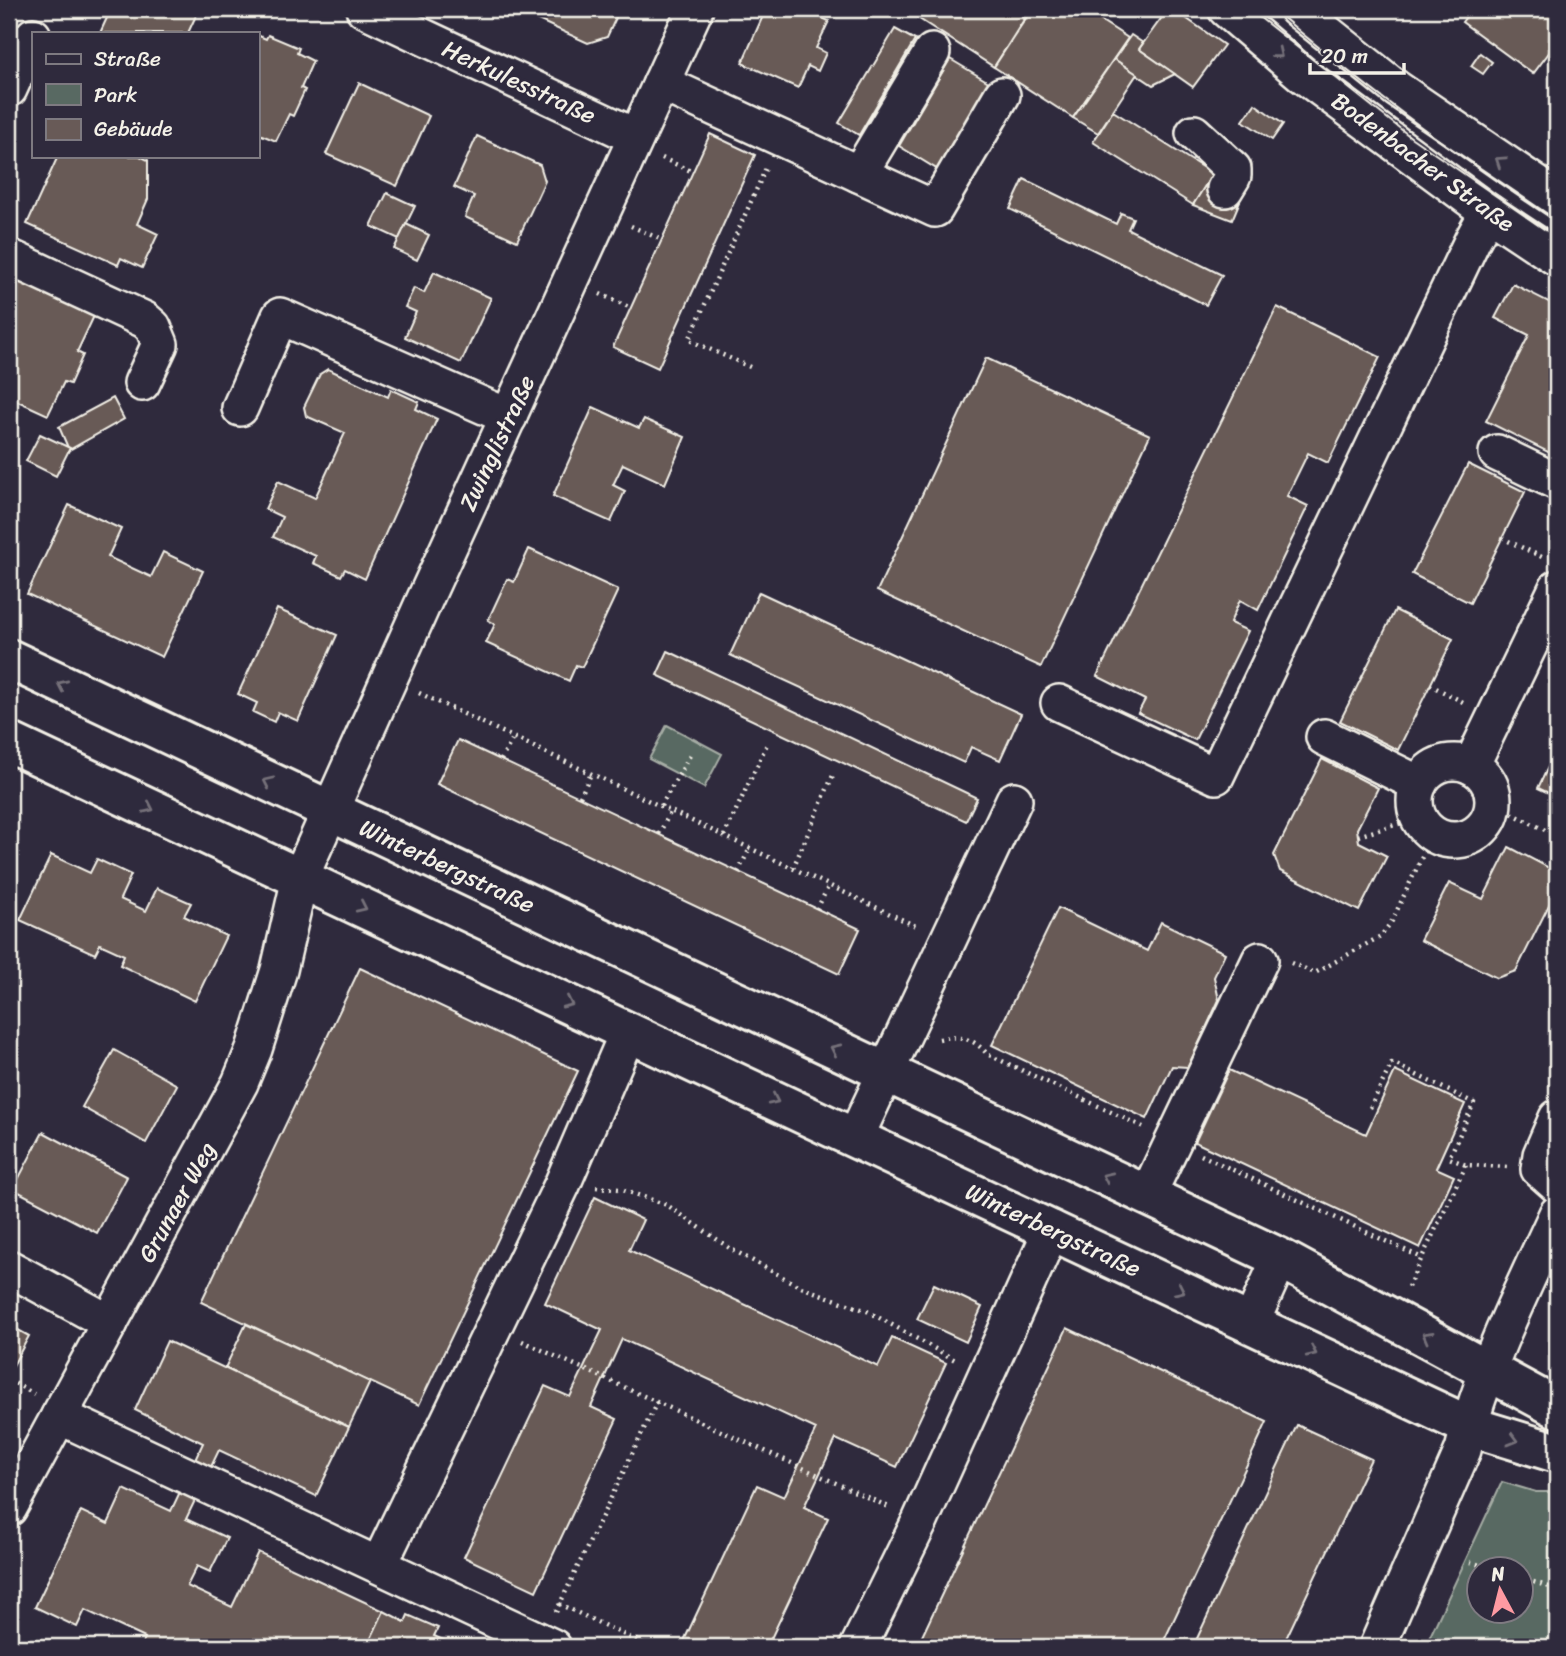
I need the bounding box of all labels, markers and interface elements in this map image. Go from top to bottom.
street label: Herkulesstraße [435,28,603,136]
legend [32,32,259,158]
scale bar [1310,32,1405,76]
text: 20 m [1321,37,1368,75]
text: Straße [94,40,161,78]
one-way arrow [1269,46,1282,58]
text: Park [94,76,137,114]
street label: Bodenbacher Straße [1322,81,1524,244]
text: Gebäude [94,110,172,148]
one-way arrow [1495,157,1508,169]
street label: Zwinglistraße [447,368,547,518]
one-way arrow [57,679,69,693]
one-way arrow [263,776,275,790]
one-way arrow [142,800,155,814]
street label: Winterbergstraße [352,807,542,925]
one-way arrow [355,899,367,913]
one-way arrow [561,995,573,1009]
one-way arrow [830,1043,842,1057]
one-way arrow [767,1091,779,1105]
street label: Grunaer Weg [126,1134,228,1270]
street label: Winterbergstraße [958,1171,1148,1289]
one-way arrow [1102,1172,1114,1186]
one-way arrow [1173,1282,1185,1296]
one-way arrow [1422,1331,1434,1344]
one-way arrow [1305,1344,1317,1358]
one-way arrow [1506,1432,1518,1447]
north arrow [1464,1554,1534,1624]
text: N [1488,1556,1507,1591]

